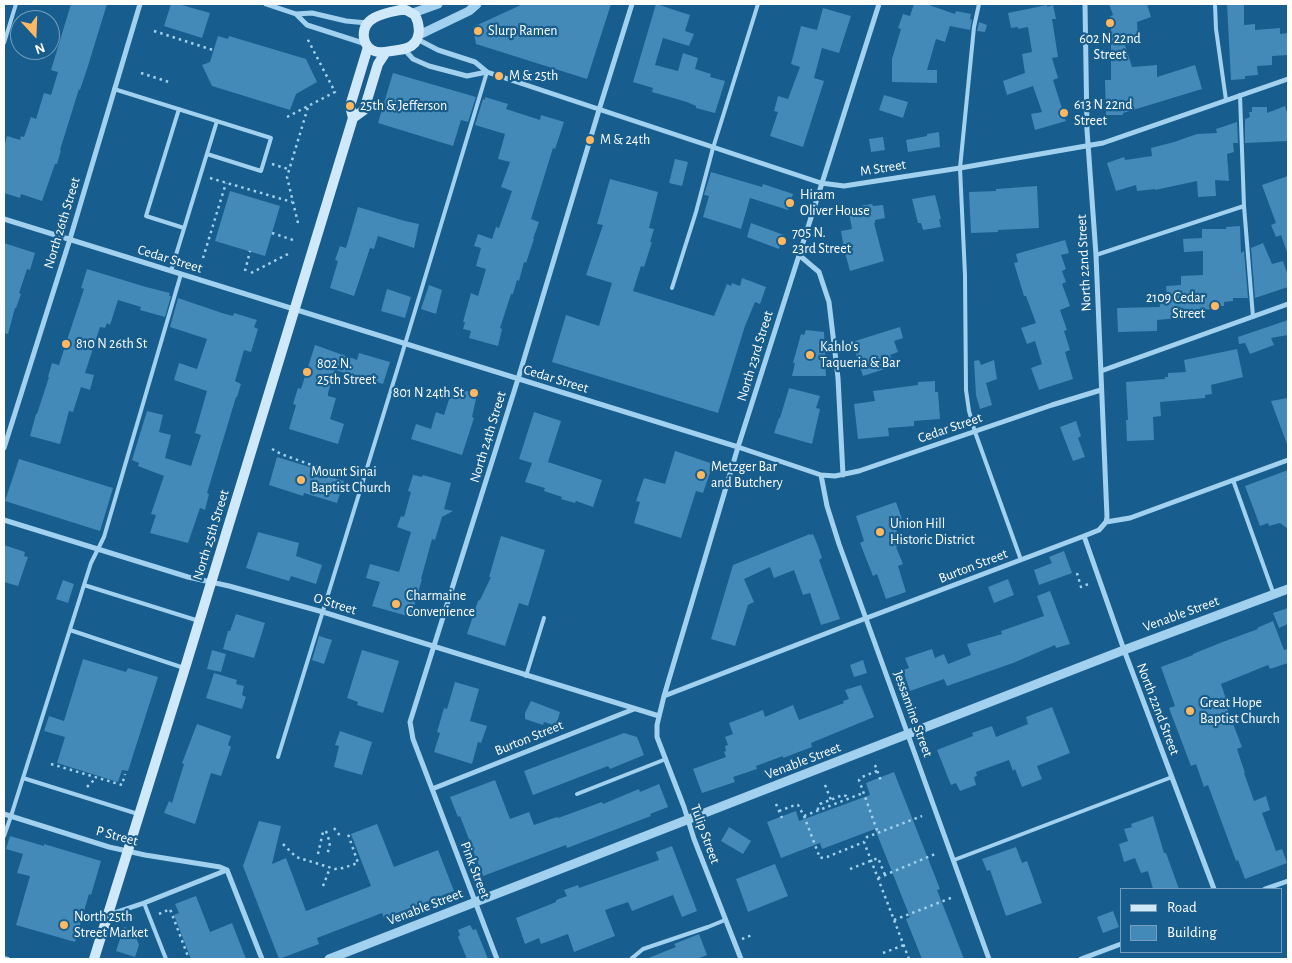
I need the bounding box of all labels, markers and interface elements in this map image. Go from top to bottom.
north arrow [10,10,60,60]
marker: 602 N 22nd Street [1104,17,1116,29]
place label: Slurp Ramen [488,23,558,39]
marker: Slurp Ramen [472,25,484,37]
place label: 602 N 22nd Street [1079,31,1141,64]
text: N [33,40,47,56]
place label: M & 25th [509,68,558,84]
marker: M & 25th [493,70,505,82]
place label: 613 N 22nd Street [1074,97,1133,130]
place label: 25th & Jefferson [360,98,447,114]
marker: 25th & Jefferson [344,100,356,112]
marker: 613 N 22nd Street [1058,107,1070,119]
place label: M & 24th [600,132,650,148]
marker: M & 24th [584,134,596,146]
street label: M Street [859,156,907,180]
street label: North 26th Street [40,175,84,271]
place label: Hiram Oliver House [800,187,870,220]
marker: Hiram Oliver House [784,197,796,209]
street label: North 22nd Street [1073,214,1095,312]
place label: 705 N. 23rd Street [792,225,851,258]
marker: 705 N. 23rd Street [776,235,788,247]
street label: Cedar Street [136,241,204,277]
place label: 2109 Cedar Street [1146,290,1205,322]
marker: 2109 Cedar Street [1209,300,1221,312]
street label: North 23rd Street [733,309,777,403]
place label: 810 N 26th St [76,336,147,352]
marker: 810 N 26th St [60,338,72,350]
place label: Kahlo's Taqueria & Bar [820,339,900,372]
marker: Kahlo's Taqueria & Bar [804,349,816,361]
place label: 802 N. 25th Street [317,356,376,388]
street label: Cedar Street [522,361,590,397]
marker: 802 N. 25th Street [301,366,313,378]
place label: 801 N 24th St [393,385,464,401]
marker: 801 N 24th St [468,387,480,399]
street label: North 24th Street [466,389,510,485]
street label: Cedar Street [916,409,984,447]
place label: Metzger Bar and Butchery [711,459,783,492]
place label: Mount Sinai Baptist Church [311,464,391,497]
marker: Metzger Bar and Butchery [695,469,707,481]
marker: Mount Sinai Baptist Church [295,474,307,486]
street label: North 25th Street [189,488,233,582]
place label: Union Hill Historic District [890,516,975,548]
marker: Union Hill Historic District [874,526,886,538]
street label: Burton Street [936,545,1010,587]
place label: Charmaine Convenience [406,588,475,620]
street label: O Street [311,590,359,618]
street label: Venable Street [1141,592,1221,636]
marker: Charmaine Convenience [390,598,402,610]
street label: North 22nd Street [1133,661,1183,757]
street label: Jessamine Street [890,668,936,760]
place label: Great Hope Baptist Church [1200,695,1280,728]
marker: Great Hope Baptist Church [1184,705,1196,717]
street label: Burton Street [492,717,566,759]
street label: Venable Street [763,739,843,783]
street label: Tulip Street [686,802,724,866]
street label: P Street [94,822,140,850]
street label: Pink Street [456,839,494,901]
street label: Venable Street [385,885,465,929]
legend [1120,888,1282,953]
text: Road [1167,900,1197,915]
place label: North 25th Street Market [74,909,148,942]
marker: North 25th Street Market [58,919,70,931]
text: Building [1167,925,1217,940]

